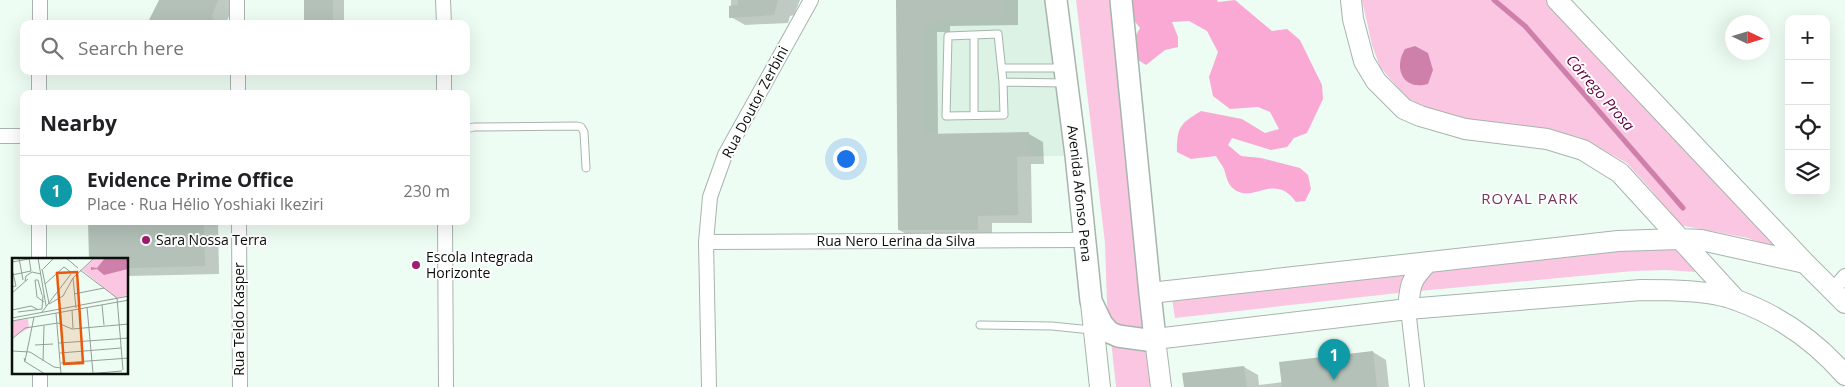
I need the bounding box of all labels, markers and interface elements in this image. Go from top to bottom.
north arrow [1725,15,1770,60]
map controls [1785,15,1830,195]
button: + [1785,15,1830,60]
search box [20,20,470,75]
icon: search [38,34,66,62]
text: Search here [78,35,184,61]
street label: Rua Doutor Zerbini [717,42,792,161]
water label: Córrego Prosa [1562,50,1640,135]
button: − [1785,60,1830,105]
button: locate [1785,105,1830,150]
text: Nearby [40,109,117,137]
street label: Avenida Afonso Pena [1063,124,1097,263]
your location [833,146,859,172]
button: layers [1785,150,1830,195]
text: Evidence Prime Office [87,167,294,193]
text: 1 [51,180,61,202]
text: 230 m [404,180,450,202]
district label: ROYAL PARK [1481,188,1579,208]
text: Place · Rua Hélio Yoshiaki Ikeziri [87,193,324,215]
place label: Sara Nossa Terra [156,230,267,249]
street label: Rua Nero Lerina da Silva [817,231,975,250]
marker: Sara Nossa Terra [140,234,152,246]
place label: Escola Integrada Horizonte [426,247,533,282]
inset map [12,258,129,374]
marker: Escola Integrada Horizonte [410,259,422,271]
street label: Rua Teldo Kasper [229,262,248,376]
pin: 1 [1318,339,1350,380]

